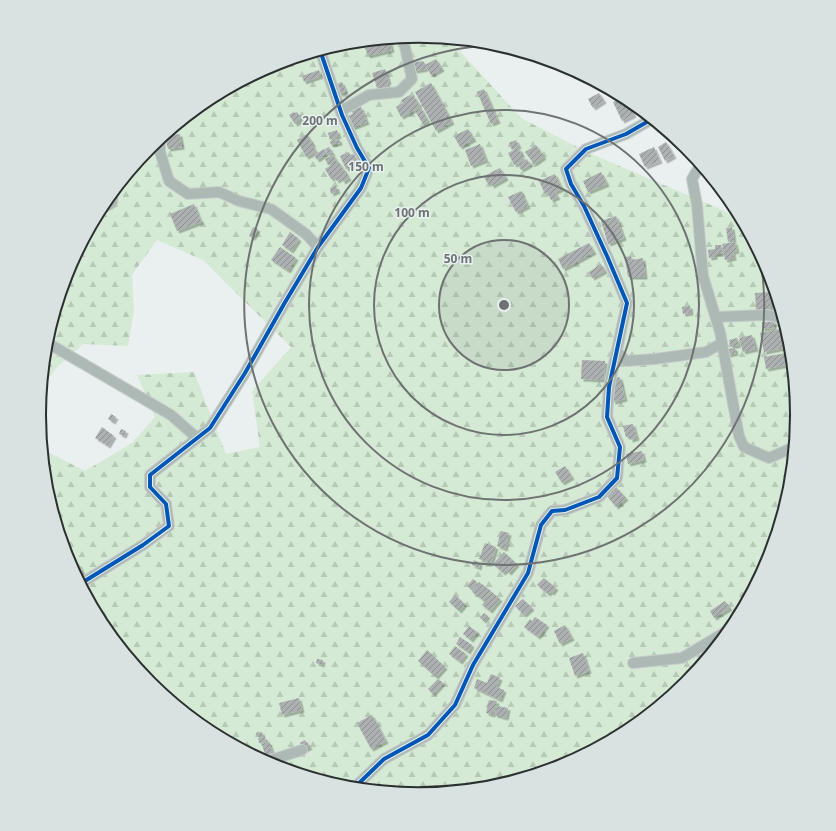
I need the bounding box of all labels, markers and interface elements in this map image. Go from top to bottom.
text: 200 m [302,112,338,129]
text: 150 m [348,158,384,175]
text: 100 m [394,204,430,221]
text: 50 m [444,250,472,267]
centre of rings [497,298,511,312]

